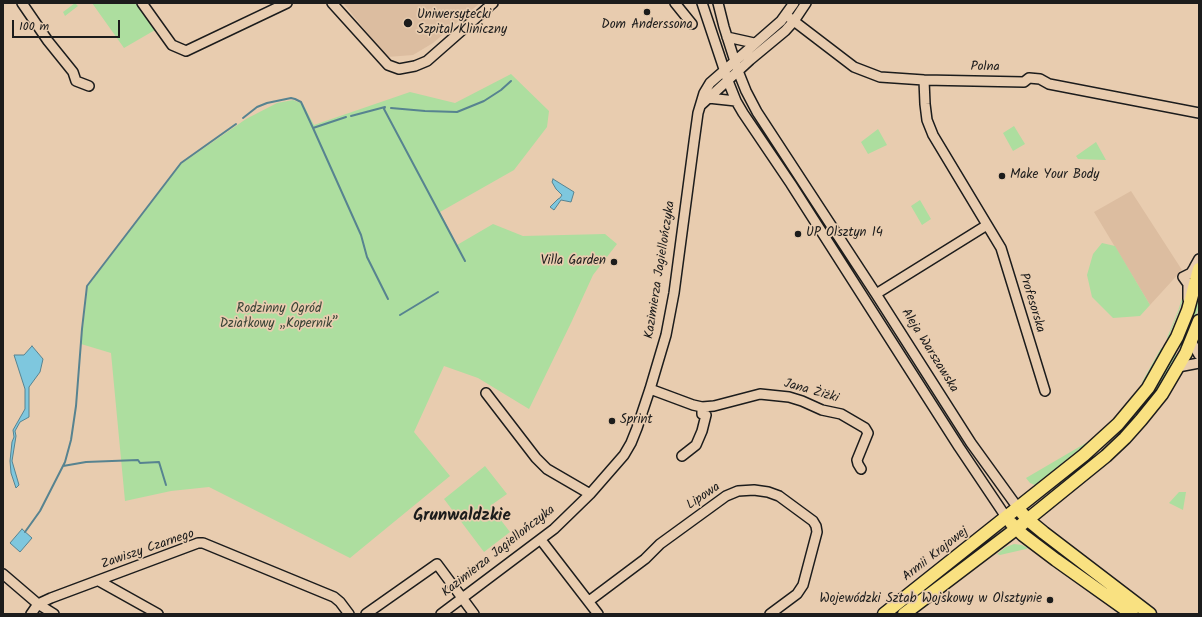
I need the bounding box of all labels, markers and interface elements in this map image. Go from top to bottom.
marker: Dom Anderssona [642,7,652,17]
place label: Uniwersytecki Szpital Kliniczny [417,8,507,39]
scale bar [14,12,122,38]
text: 100 m [19,17,49,36]
marker: Uniwersytecki Szpital Kliniczny [402,17,414,29]
place label: Dom Anderssona [601,18,693,34]
street label: Polna [970,60,1000,76]
place label: Make Your Body [1010,168,1099,184]
marker: Make Your Body [997,171,1007,181]
street label: Kazimierza Jagiellończyka [642,200,680,340]
place label: UP Olsztyn 14 [806,226,883,242]
marker: UP Olsztyn 14 [793,229,803,239]
place label: Villa Garden [541,254,606,270]
marker: Villa Garden [609,257,619,267]
street label: Profesorska [1015,271,1047,335]
park label: Rodzinny Ogród Działkowy „Kopernik” [220,302,338,333]
street label: Aleja Warszawska [897,306,961,396]
street label: Jana Żiżki [782,377,840,407]
place label: Sprint [620,413,652,429]
marker: Sprint [607,416,617,426]
street label: Lipowa [684,480,724,514]
street label: Kazimierza Jagiellończyka [439,503,559,601]
district label: Grunwaldzkie [413,507,511,527]
street label: Armii Krajowej [900,524,972,586]
street label: Zawiszy Czarnego [99,527,197,573]
place label: Wojewódzki Sztab Wojskowy w Olsztynie [819,592,1042,608]
marker: Wojewódzki Sztab Wojskowy w Olsztynie [1045,595,1055,605]

